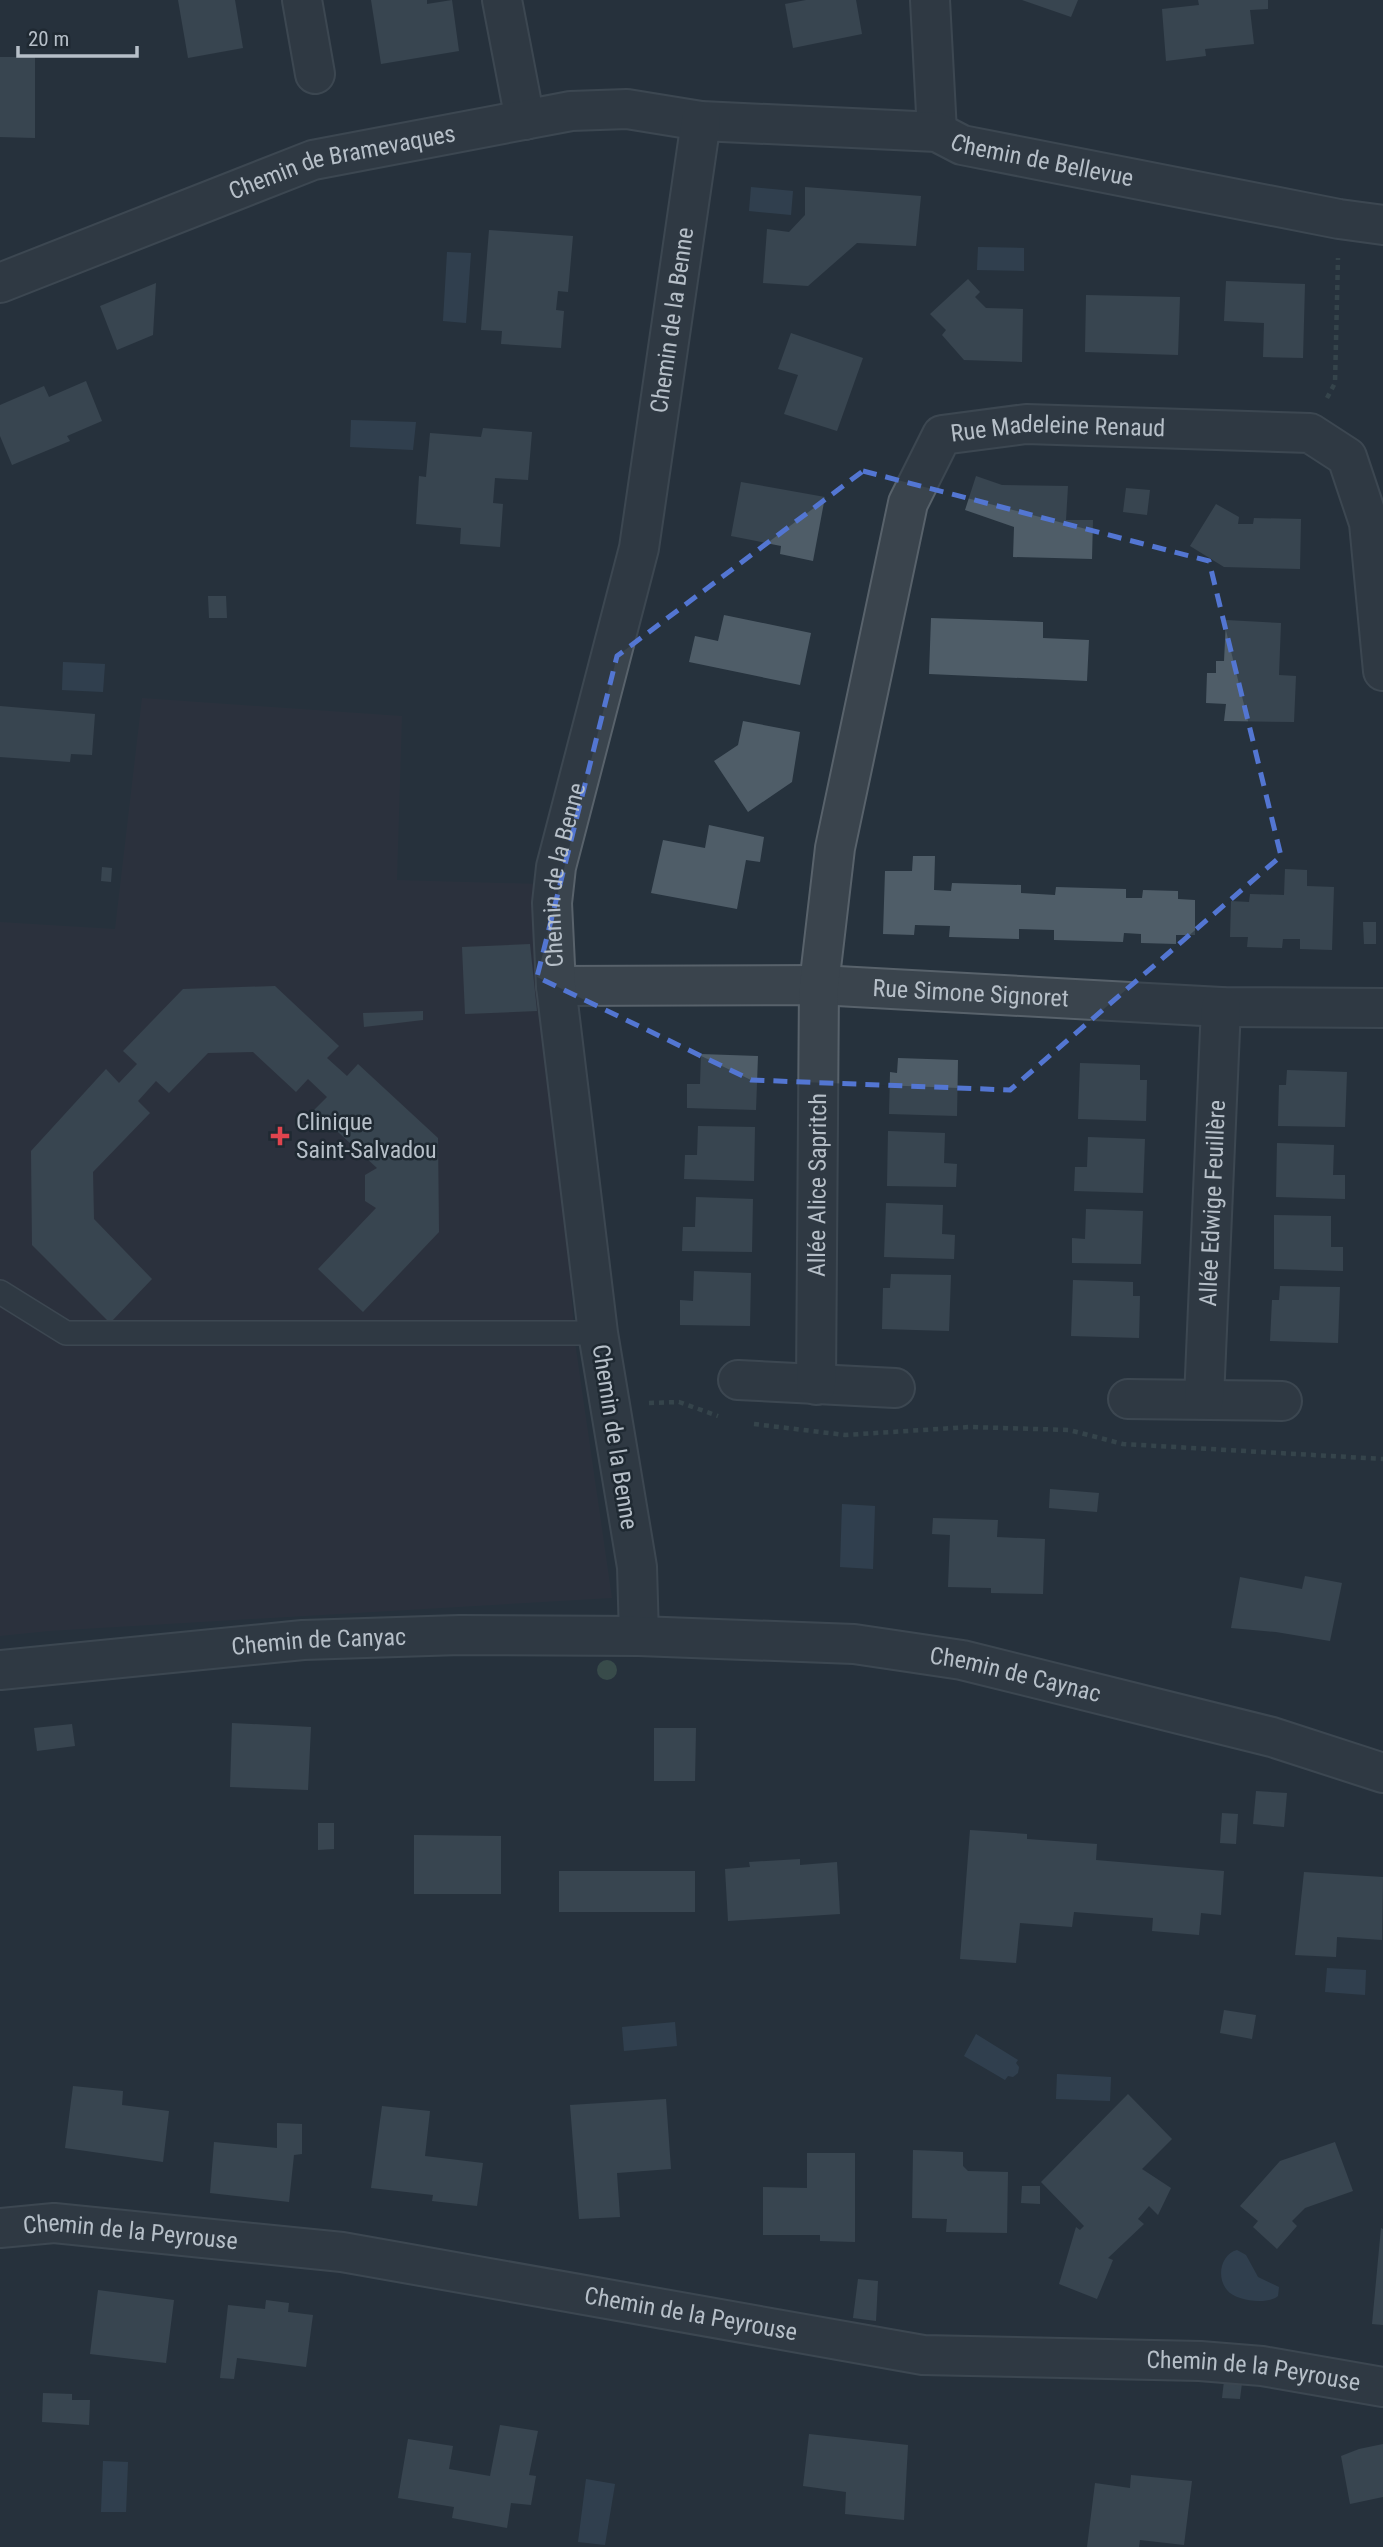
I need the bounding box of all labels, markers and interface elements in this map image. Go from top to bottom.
scale bar [18,14,136,58]
text: 20 m [28,27,69,51]
street label: Chemin de Bramevaques [225,119,458,206]
street label: Chemin de Bellevue [946,127,1136,192]
street label: Chemin de la Benne [645,225,699,415]
street label: Rue Madeleine Renaud [949,410,1166,448]
street label: Chemin de la Benne [538,780,591,968]
street label: Rue Simone Signoret [872,974,1070,1013]
street label: Allée Alice Sapritch [803,1093,832,1277]
street label: Allée Edwige Feuillère [1194,1099,1231,1307]
place label: Clinique Saint-Salvadou [296,1108,437,1164]
marker: Clinique Saint-Salvadou [270,1126,290,1146]
street label: Chemin de la Benne [587,1342,643,1532]
street label: Chemin de Canyac [230,1623,406,1661]
street label: Chemin de Caynac [928,1641,1104,1708]
street label: Chemin de la Peyrouse [22,2209,239,2255]
street label: Chemin de la Peyrouse [582,2281,799,2346]
street label: Chemin de la Peyrouse [1146,2346,1363,2397]

